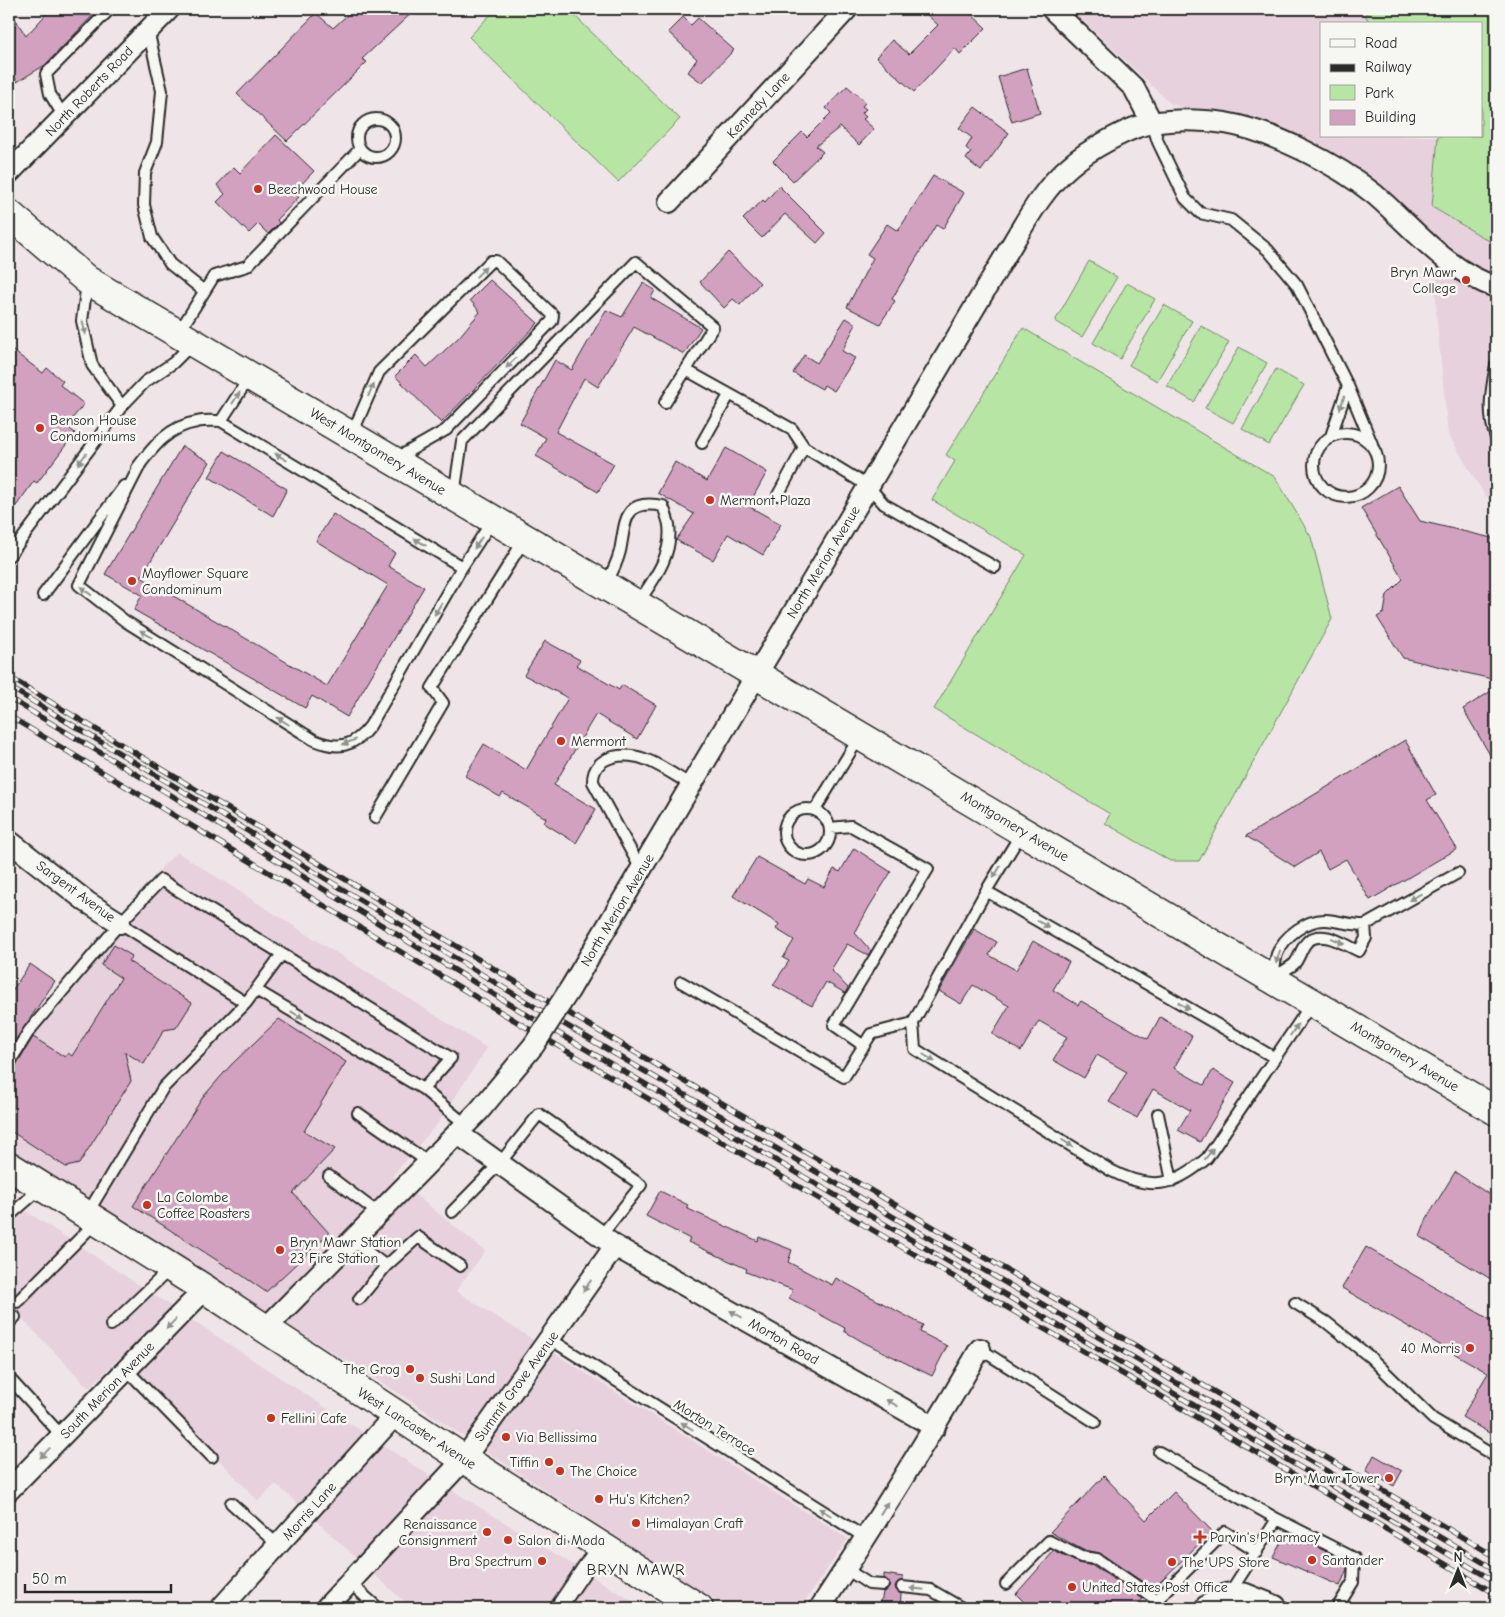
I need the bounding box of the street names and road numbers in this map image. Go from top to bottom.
street label: North Roberts Road [42,43,137,140]
street label: Kennedy Lane [723,69,793,142]
street label: West Montgomery Avenue [307,404,449,499]
street label: North Merion Avenue [783,503,864,622]
street label: Montgomery Avenue [958,787,1072,865]
street label: North Merion Avenue [577,851,658,970]
street label: Sargent Avenue [33,857,119,926]
street label: Montgomery Avenue [1348,1017,1462,1095]
street label: Morton Road [746,1314,822,1368]
street label: Summit Grove Avenue [471,1328,562,1445]
street label: South Merion Avenue [57,1338,158,1442]
street label: West Lancaster Avenue [354,1384,479,1473]
street label: Morton Terrace [671,1396,759,1459]
street label: Morris Lane [279,1479,340,1544]

